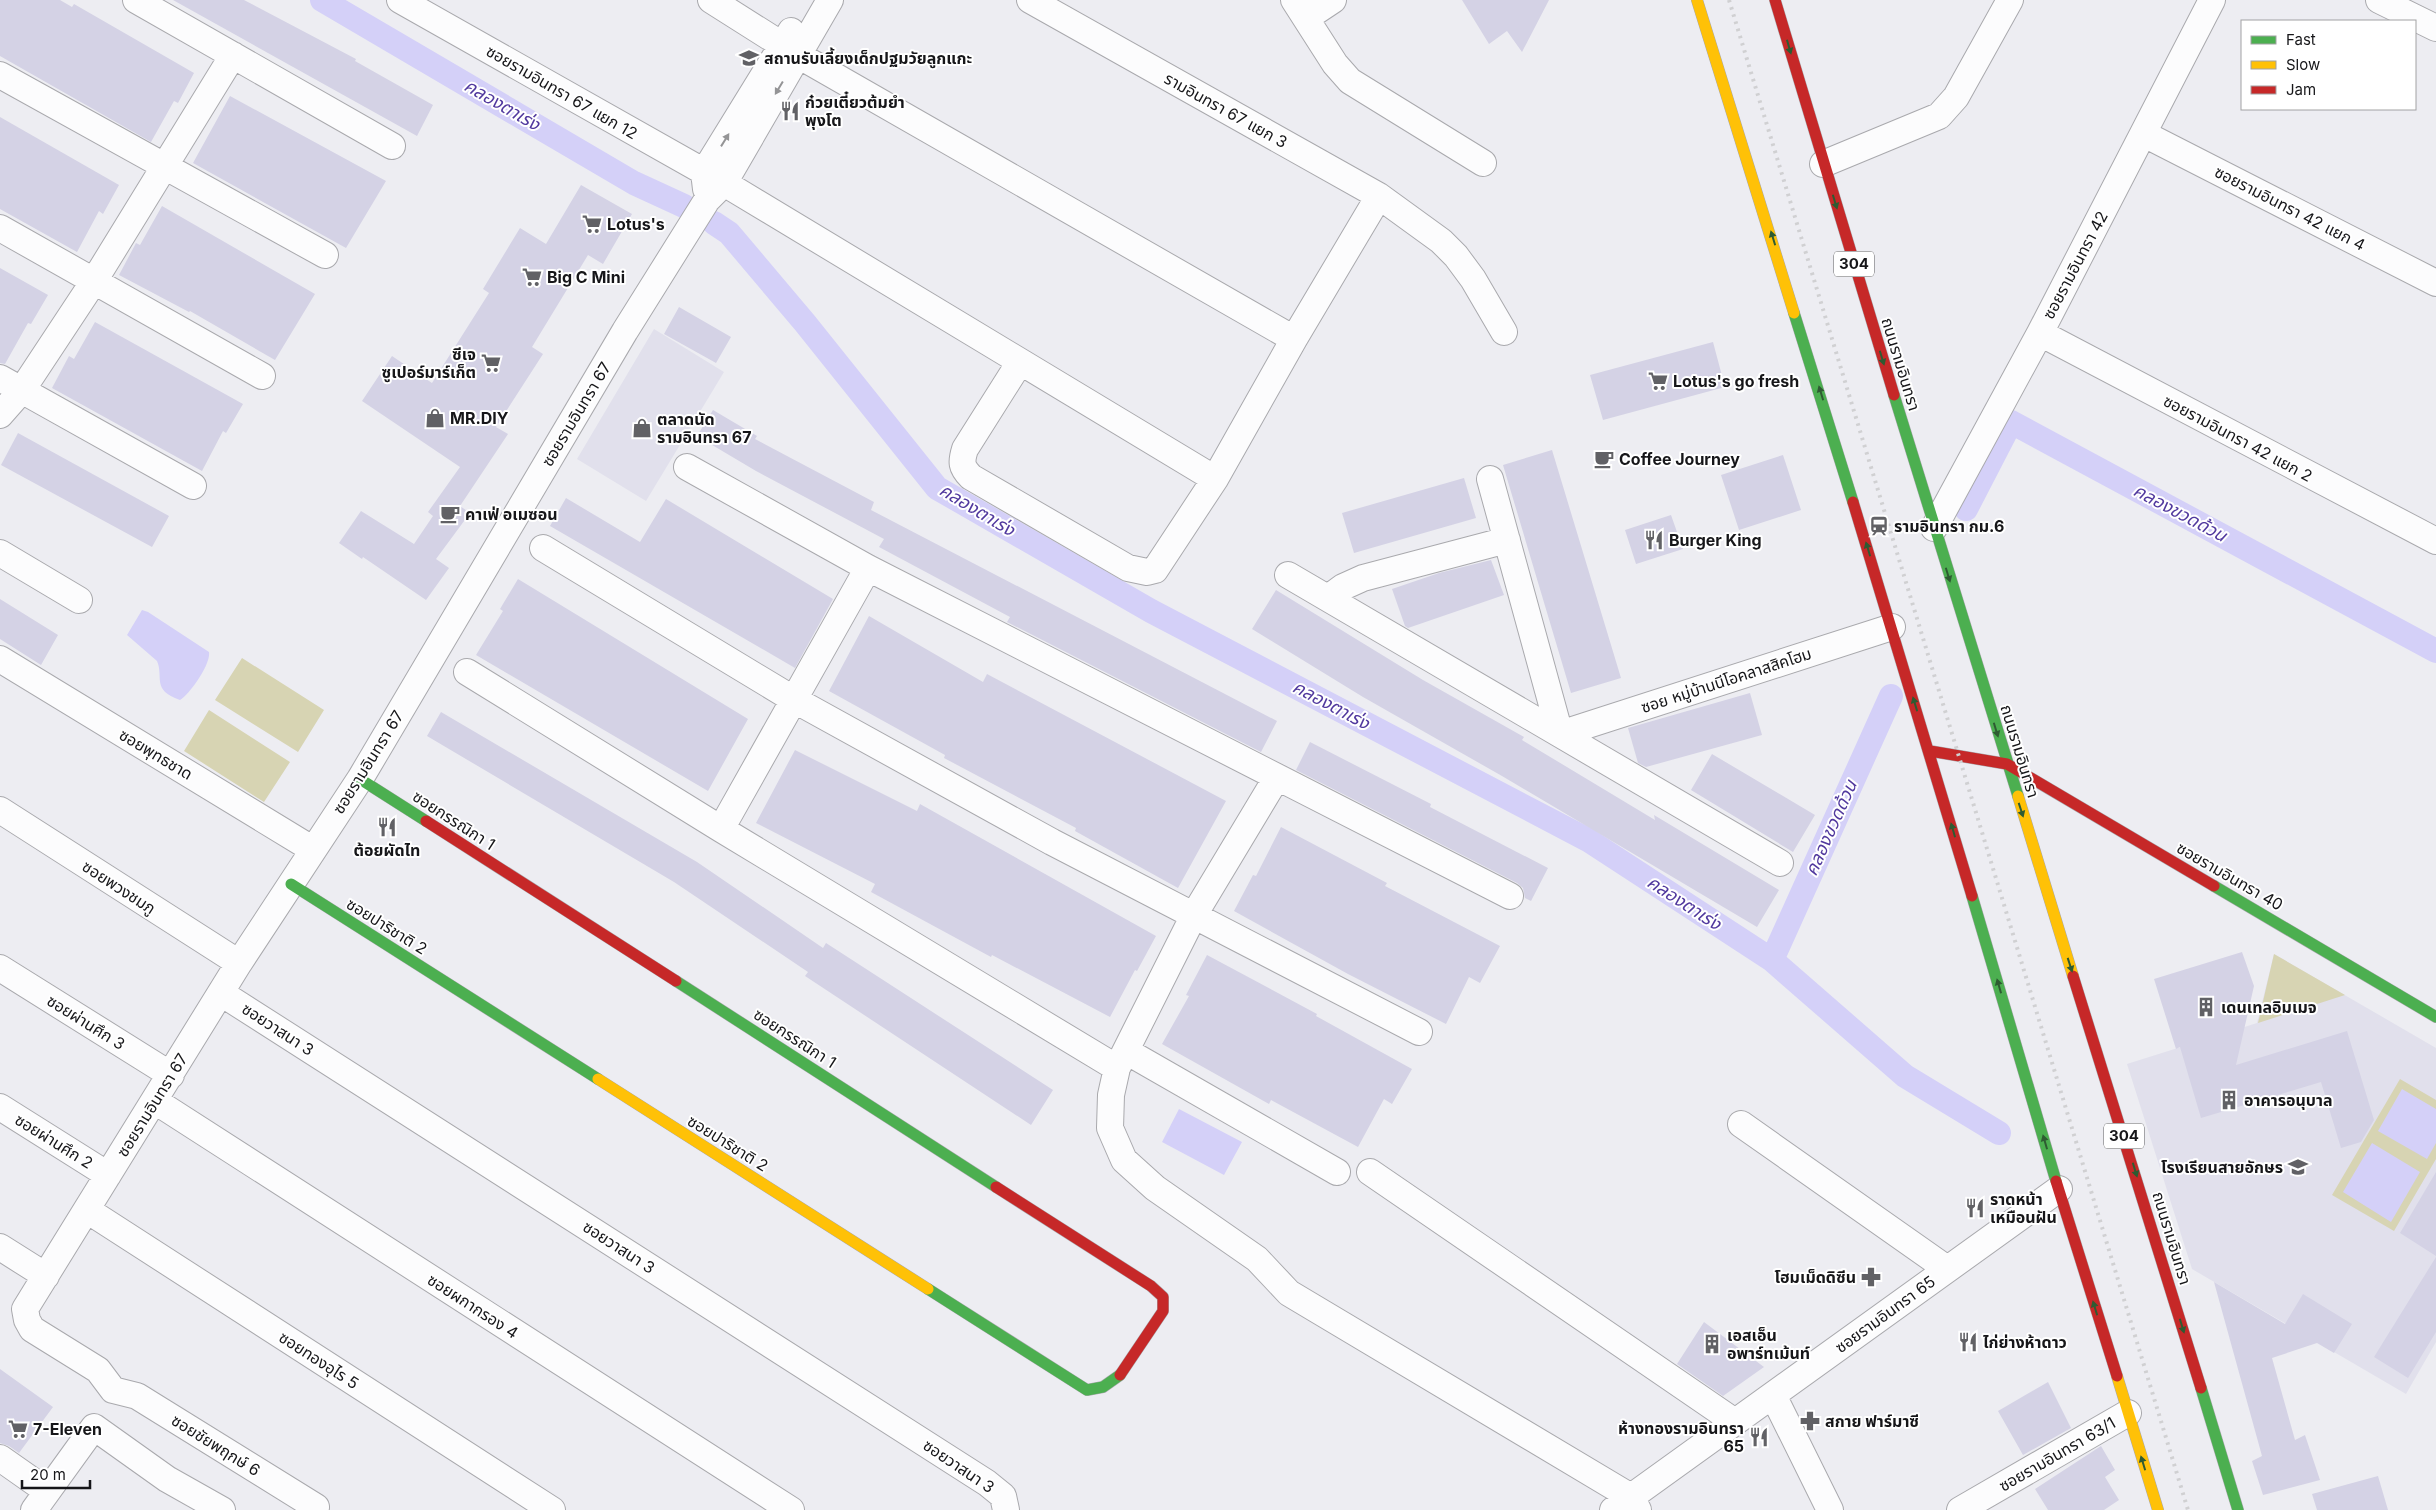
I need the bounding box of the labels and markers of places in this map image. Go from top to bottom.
school or university icon: สถานรับเลี้ยงเด็กปฐมวัยลูกแกะ [738,47,760,69]
place label: สถานรับเลี้ยงเด็กปฐมวัยลูกแกะ [764,47,972,69]
place label: ก๋วยเตี๋ยวต้มยำ พุงโต [805,91,905,130]
restaurant icon: ก๋วยเตี๋ยวต้มยำ พุงโต [779,100,801,122]
supermarket icon: Lotus's [581,213,603,235]
place label: Lotus's [607,214,665,234]
supermarket icon: Big C Mini [521,266,543,288]
place label: Big C Mini [547,267,625,287]
place label: ซีเจ ซูเปอร์มาร์เก็ต [382,344,476,383]
supermarket icon: ซีเจ ซูเปอร์มาร์เก็ต [480,352,502,374]
supermarket icon: Lotus's go fresh [1647,370,1669,392]
place label: Lotus's go fresh [1673,371,1799,391]
shop icon: MR.DIY [424,407,446,429]
place label: MR.DIY [450,408,509,428]
place label: ตลาดนัด รามอินทรา 67 [657,409,751,447]
shop icon: ตลาดนัด รามอินทรา 67 [631,417,653,439]
cafe icon: Coffee Journey [1593,448,1615,470]
place label: Coffee Journey [1619,449,1740,469]
cafe icon: คาเฟ่ อเมซอน [439,503,461,525]
place label: คาเฟ่ อเมซอน [465,504,558,524]
station icon: รามอินทรา กม.6 [1868,515,1890,537]
place label: รามอินทรา กม.6 [1894,516,2004,536]
restaurant icon: Burger King [1643,529,1665,551]
place label: Burger King [1669,530,1762,550]
restaurant icon: ต้อยผัดไท [376,816,398,838]
place label: ต้อยผัดไท [354,840,420,860]
building icon: เดนเทลอิมเมจ [2195,996,2217,1018]
place label: เดนเทลอิมเมจ [2221,997,2317,1017]
building icon: อาคารอนุบาล [2218,1089,2240,1111]
place label: อาคารอนุบาล [2244,1090,2333,1110]
school or university icon: โรงเรียนสายอักษร [2287,1156,2309,1178]
place label: โรงเรียนสายอักษร [2161,1157,2283,1177]
place label: ราดหน้า เหมือนฝัน [1990,1189,2057,1227]
restaurant icon: ราดหน้า เหมือนฝัน [1964,1197,1986,1219]
pharmacy icon: โฮมเม็ดดิซีน [1860,1266,1882,1288]
place label: โฮมเม็ดดิซีน [1775,1267,1856,1287]
place label: เอสเอ็น อพาร์ทเม้นท์ [1727,1325,1810,1363]
restaurant icon: ไก่ย่างห้าดาว [1957,1331,1979,1353]
place label: ไก่ย่างห้าดาว [1983,1332,2067,1352]
building icon: เอสเอ็น อพาร์ทเม้นท์ [1701,1333,1723,1355]
pharmacy icon: สกาย ฟาร์มาซี [1799,1410,1821,1432]
place label: สกาย ฟาร์มาซี [1825,1411,1919,1431]
supermarket icon: 7-Eleven [7,1418,29,1440]
place label: ห้างทองรามอินทรา 65 [1618,1418,1744,1456]
place label: 7-Eleven [33,1419,102,1439]
restaurant icon: ห้างทองรามอินทรา 65 [1748,1426,1770,1448]

